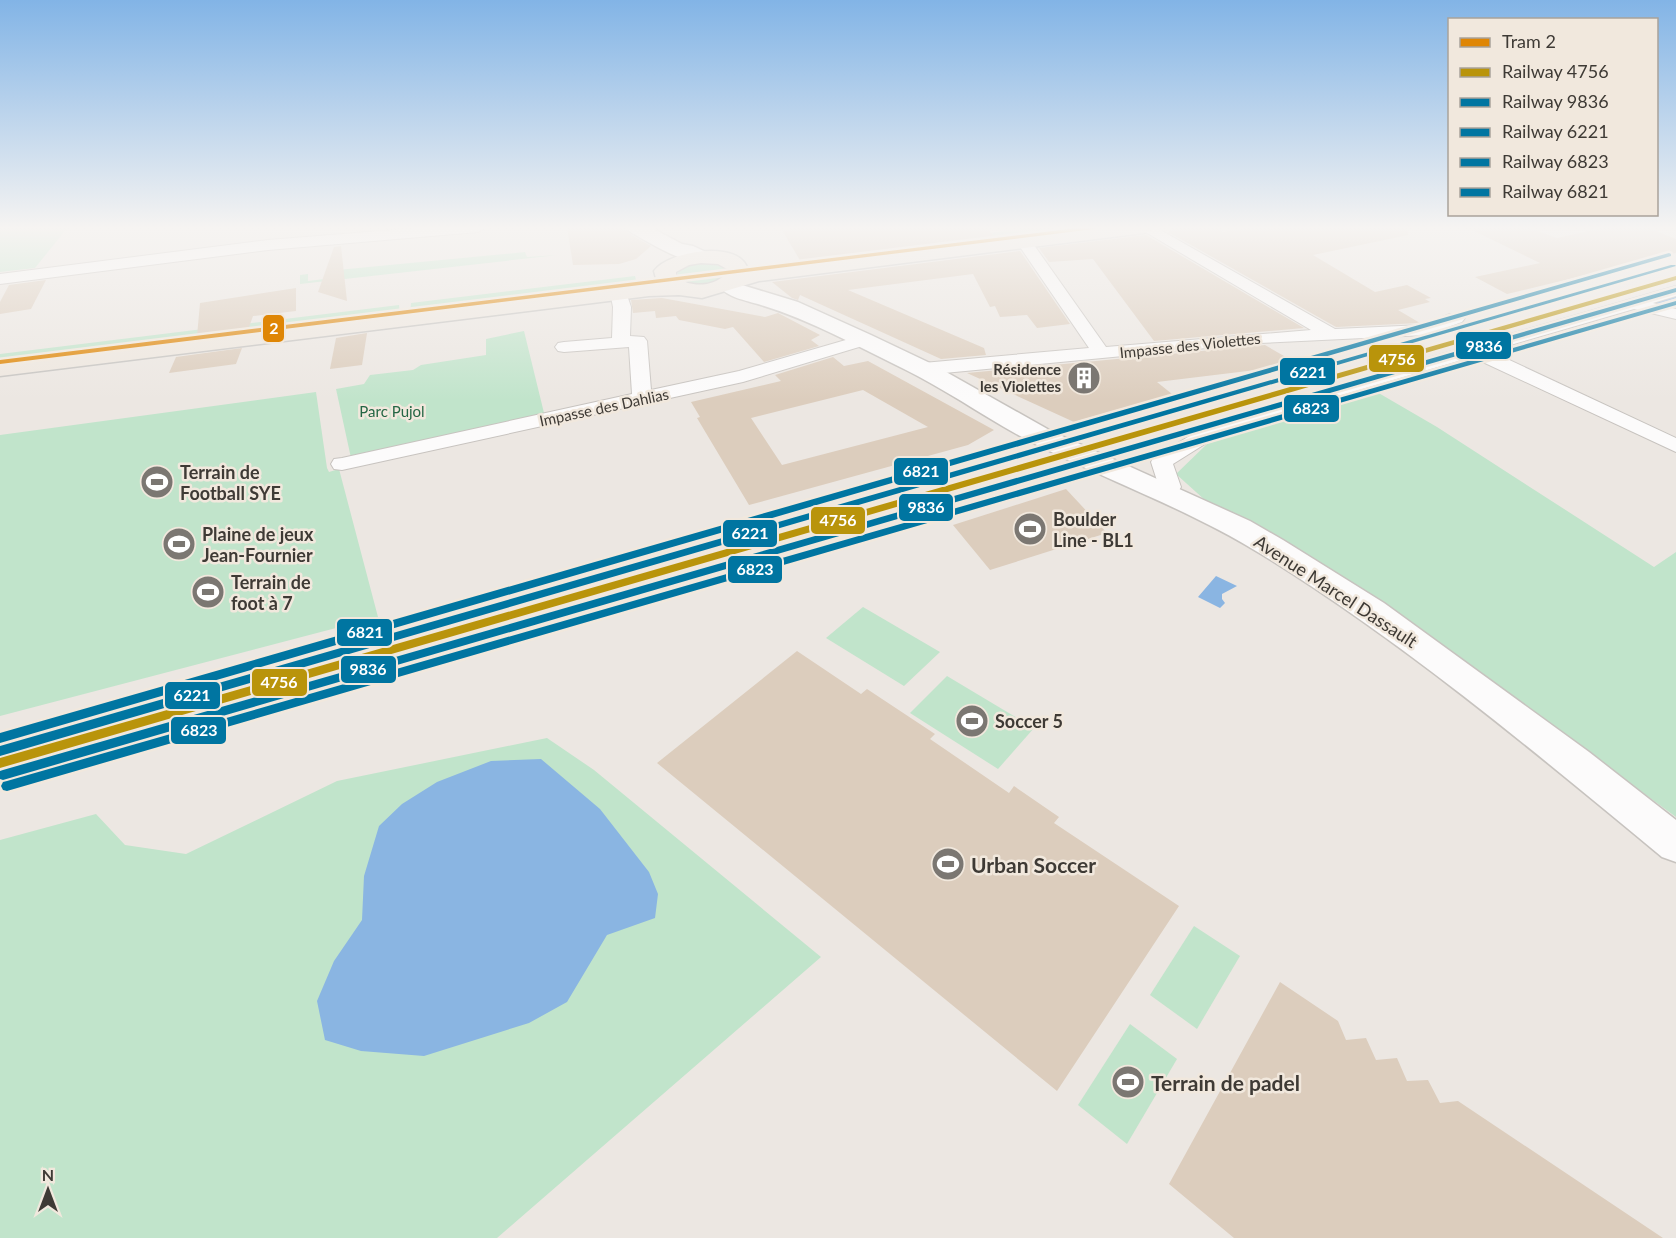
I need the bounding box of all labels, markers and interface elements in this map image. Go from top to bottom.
legend [1448,18,1658,216]
text: Tram 2 [1502,30,1556,52]
text: Railway 4756 [1502,60,1609,82]
text: Railway 9836 [1502,90,1609,112]
text: Railway 6221 [1502,120,1609,142]
text: Railway 6823 [1502,150,1609,172]
text: Railway 6821 [1502,180,1609,202]
line badge: 2 [262,314,285,343]
text: 2 [269,318,279,337]
street label: Impasse des Violettes [1119,329,1261,361]
line badge: 9836 [1455,331,1512,360]
text: 9836 [1465,336,1503,355]
line badge: 4756 [1368,344,1425,373]
text: 4756 [1378,349,1416,368]
line badge: 6221 [1279,357,1336,386]
place label: Résidence les Violettes [980,360,1061,395]
building icon: Résidence les Violettes [1066,360,1102,396]
text: 6221 [1289,362,1327,381]
street label: Impasse des Dahlias [538,384,670,430]
line badge: 6823 [1283,394,1340,423]
text: 6823 [1292,398,1330,417]
park label: Parc Pujol [359,402,425,420]
line badge: 6821 [893,457,949,486]
place label: Terrain de Football SYE [180,461,281,504]
text: 6821 [902,461,940,480]
sports icon: Terrain de Football SYE [139,464,175,500]
line badge: 9836 [898,493,954,522]
text: 9836 [907,497,945,516]
line badge: 4756 [810,506,866,535]
place label: Boulder Line - BL1 [1053,508,1134,551]
text: 4756 [819,510,857,529]
sports icon: Boulder Line - BL1 [1012,511,1048,547]
line badge: 6221 [722,519,778,548]
place label: Plaine de jeux Jean-Fournier [202,523,314,566]
text: 6221 [731,523,769,542]
sports icon: Plaine de jeux Jean-Fournier [161,526,197,562]
street label: Avenue Marcel Dassault [1250,530,1422,652]
line badge: 6823 [727,555,783,584]
text: 6823 [736,559,774,578]
place label: Terrain de foot à 7 [231,571,311,614]
sports icon: Terrain de foot à 7 [190,574,226,610]
line badge: 6821 [336,618,393,647]
text: 6821 [346,622,384,641]
line badge: 9836 [340,655,397,684]
text: 9836 [349,659,387,678]
line badge: 4756 [251,668,308,697]
text: 4756 [260,672,298,691]
line badge: 6221 [164,681,221,710]
text: 6221 [173,685,211,704]
sports icon: Soccer 5 [954,703,990,739]
place label: Soccer 5 [995,710,1063,732]
line badge: 6823 [170,716,227,745]
text: 6823 [180,720,218,739]
sports icon: Urban Soccer [930,846,966,882]
place label: Urban Soccer [971,852,1096,877]
sports icon: Terrain de padel [1110,1064,1146,1100]
place label: Terrain de padel [1151,1070,1300,1095]
north arrow [18,1160,78,1220]
text: N [42,1165,54,1184]

